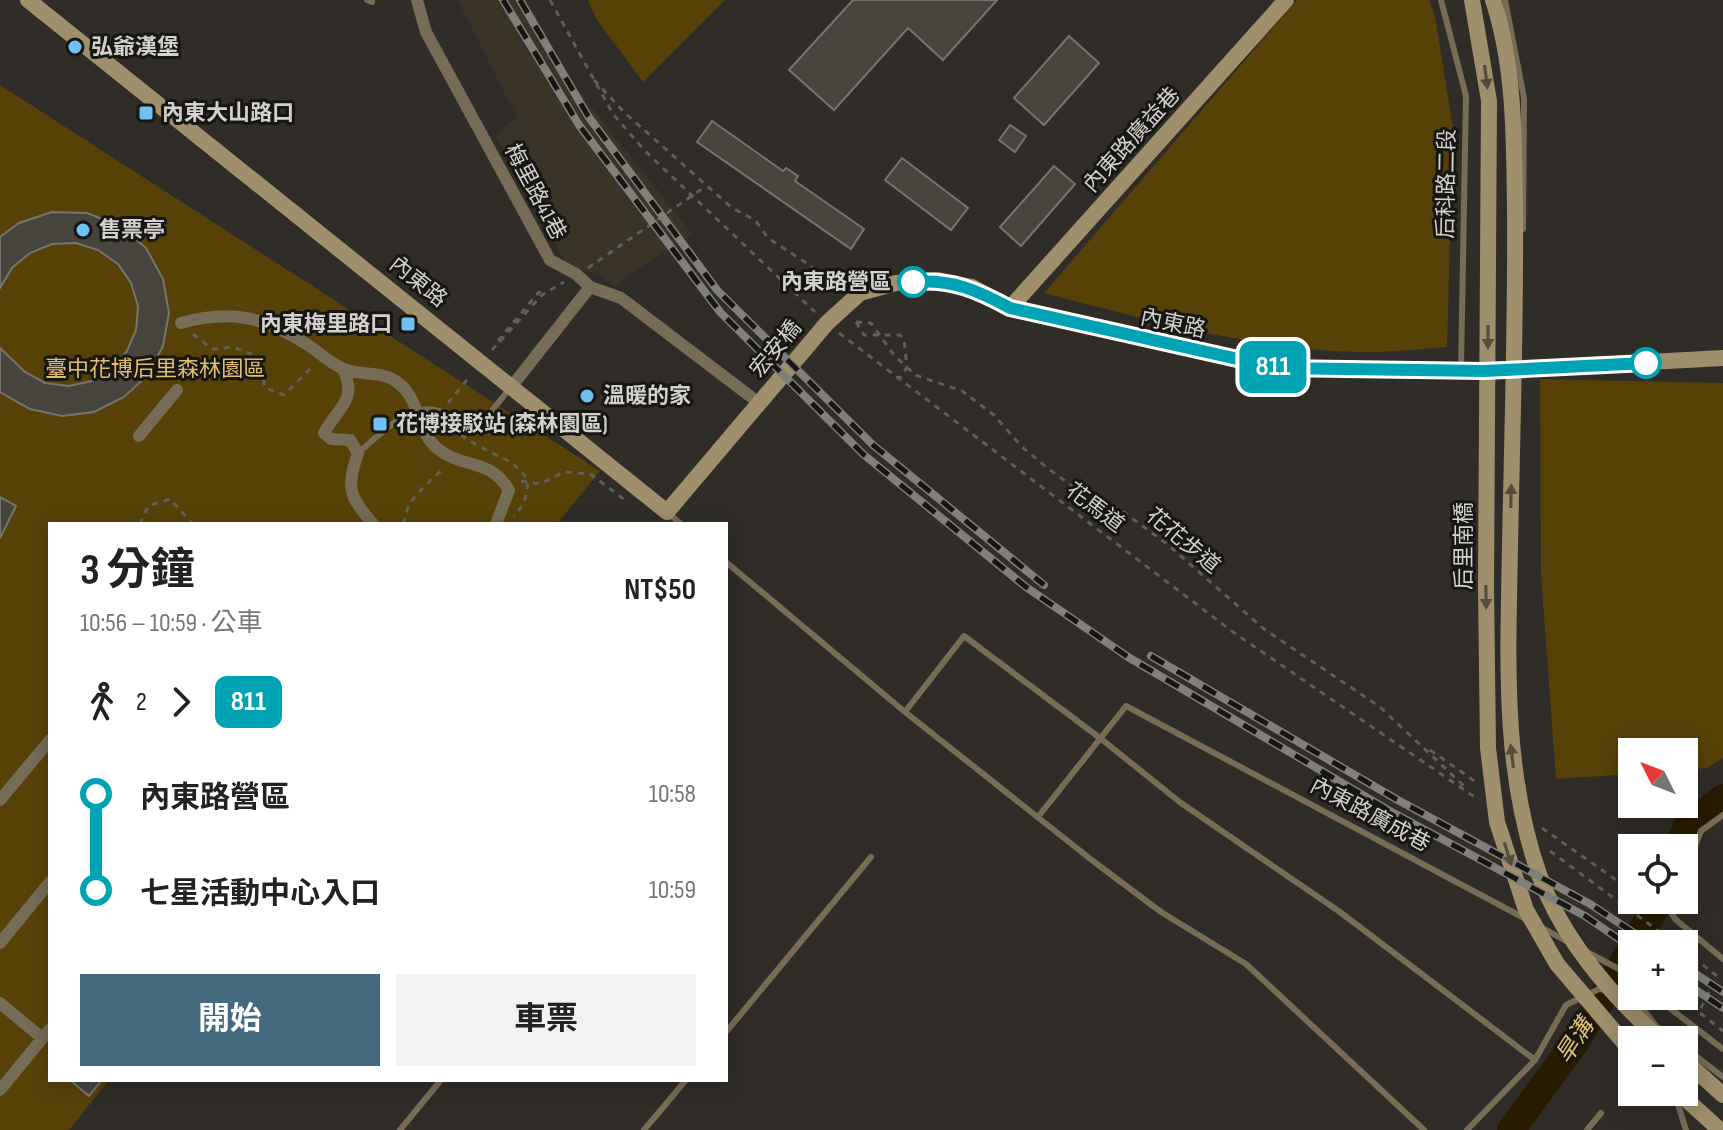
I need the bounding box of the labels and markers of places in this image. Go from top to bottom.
place label: 弘爺漢堡 [91,34,179,61]
marker: 弘爺漢堡 [66,38,84,56]
place label: 內東大山路口 [162,100,294,127]
marker: 內東大山路口 [137,104,155,122]
place label: 售票亭 [99,217,165,244]
marker: 售票亭 [74,221,92,239]
marker: 內東路營區 [898,267,928,297]
place label: 內東路營區 [781,269,891,296]
place label: 內東梅里路口 [260,311,392,338]
marker: 內東梅里路口 [399,315,417,333]
unlabelled marker [1631,348,1661,378]
place label: 溫暖的家 [603,383,691,410]
marker: 溫暖的家 [578,387,596,405]
place label: 花博接駁站 (森林園區) [396,411,608,438]
marker: 花博接駁站 (森林園區) [371,415,389,433]

